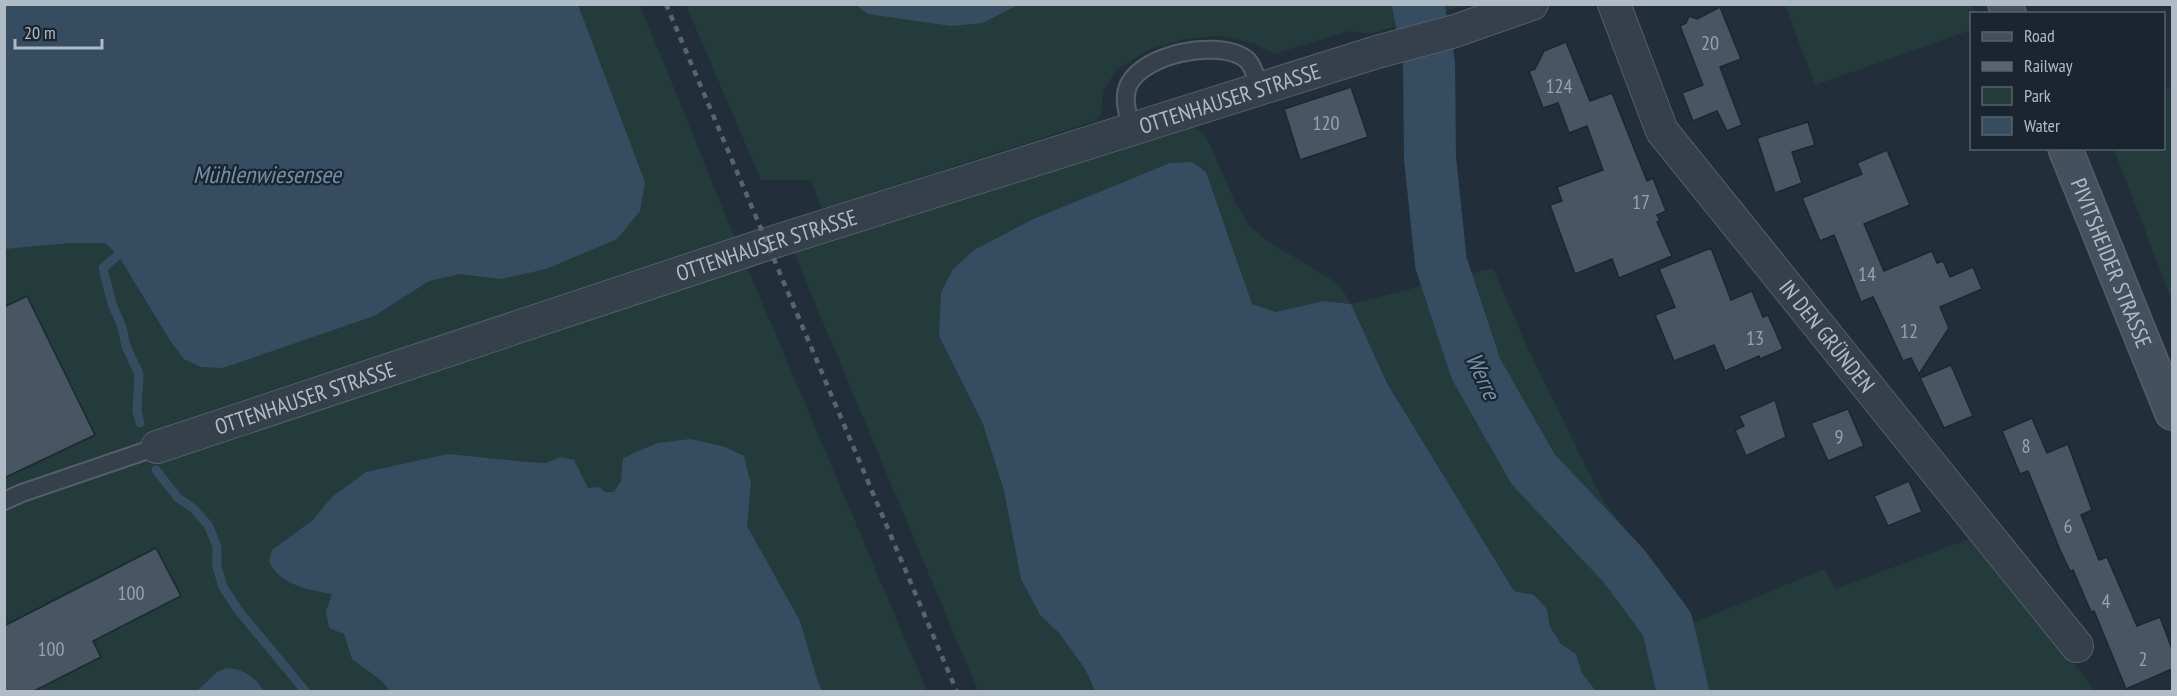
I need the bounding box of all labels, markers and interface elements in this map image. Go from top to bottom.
scale bar [15,12,102,50]
legend [1970,12,2165,150]
text: 20 m [24,21,56,44]
text: Road [2024,24,2055,47]
house number: 20 [1701,30,1719,56]
text: Railway [2024,54,2073,77]
street label: OTTENHAUSER STRASSE [1136,57,1324,140]
house number: 124 [1546,73,1573,99]
text: Park [2024,84,2051,107]
house number: 120 [1313,110,1340,136]
text: Water [2024,114,2060,137]
water label: Mühlenwiesensee [193,159,343,190]
street label: PIVITSHEIDER STRASSE [2065,174,2158,352]
house number: 17 [1632,189,1650,215]
street label: OTTENHAUSER STRASSE [672,203,860,287]
house number: 14 [1858,261,1876,287]
street label: IN DEN GRÜNDEN [1773,274,1881,398]
house number: 12 [1900,318,1918,344]
house number: 13 [1746,325,1764,351]
water label: Werre [1459,348,1508,406]
street label: OTTENHAUSER STRASSE [211,355,399,441]
house number: 9 [1835,424,1844,450]
house number: 8 [2022,433,2031,459]
house number: 6 [2064,513,2073,539]
house number: 100 [118,580,145,606]
house number: 4 [2102,588,2111,614]
house number: 100 [38,636,65,662]
house number: 2 [2139,646,2148,672]

